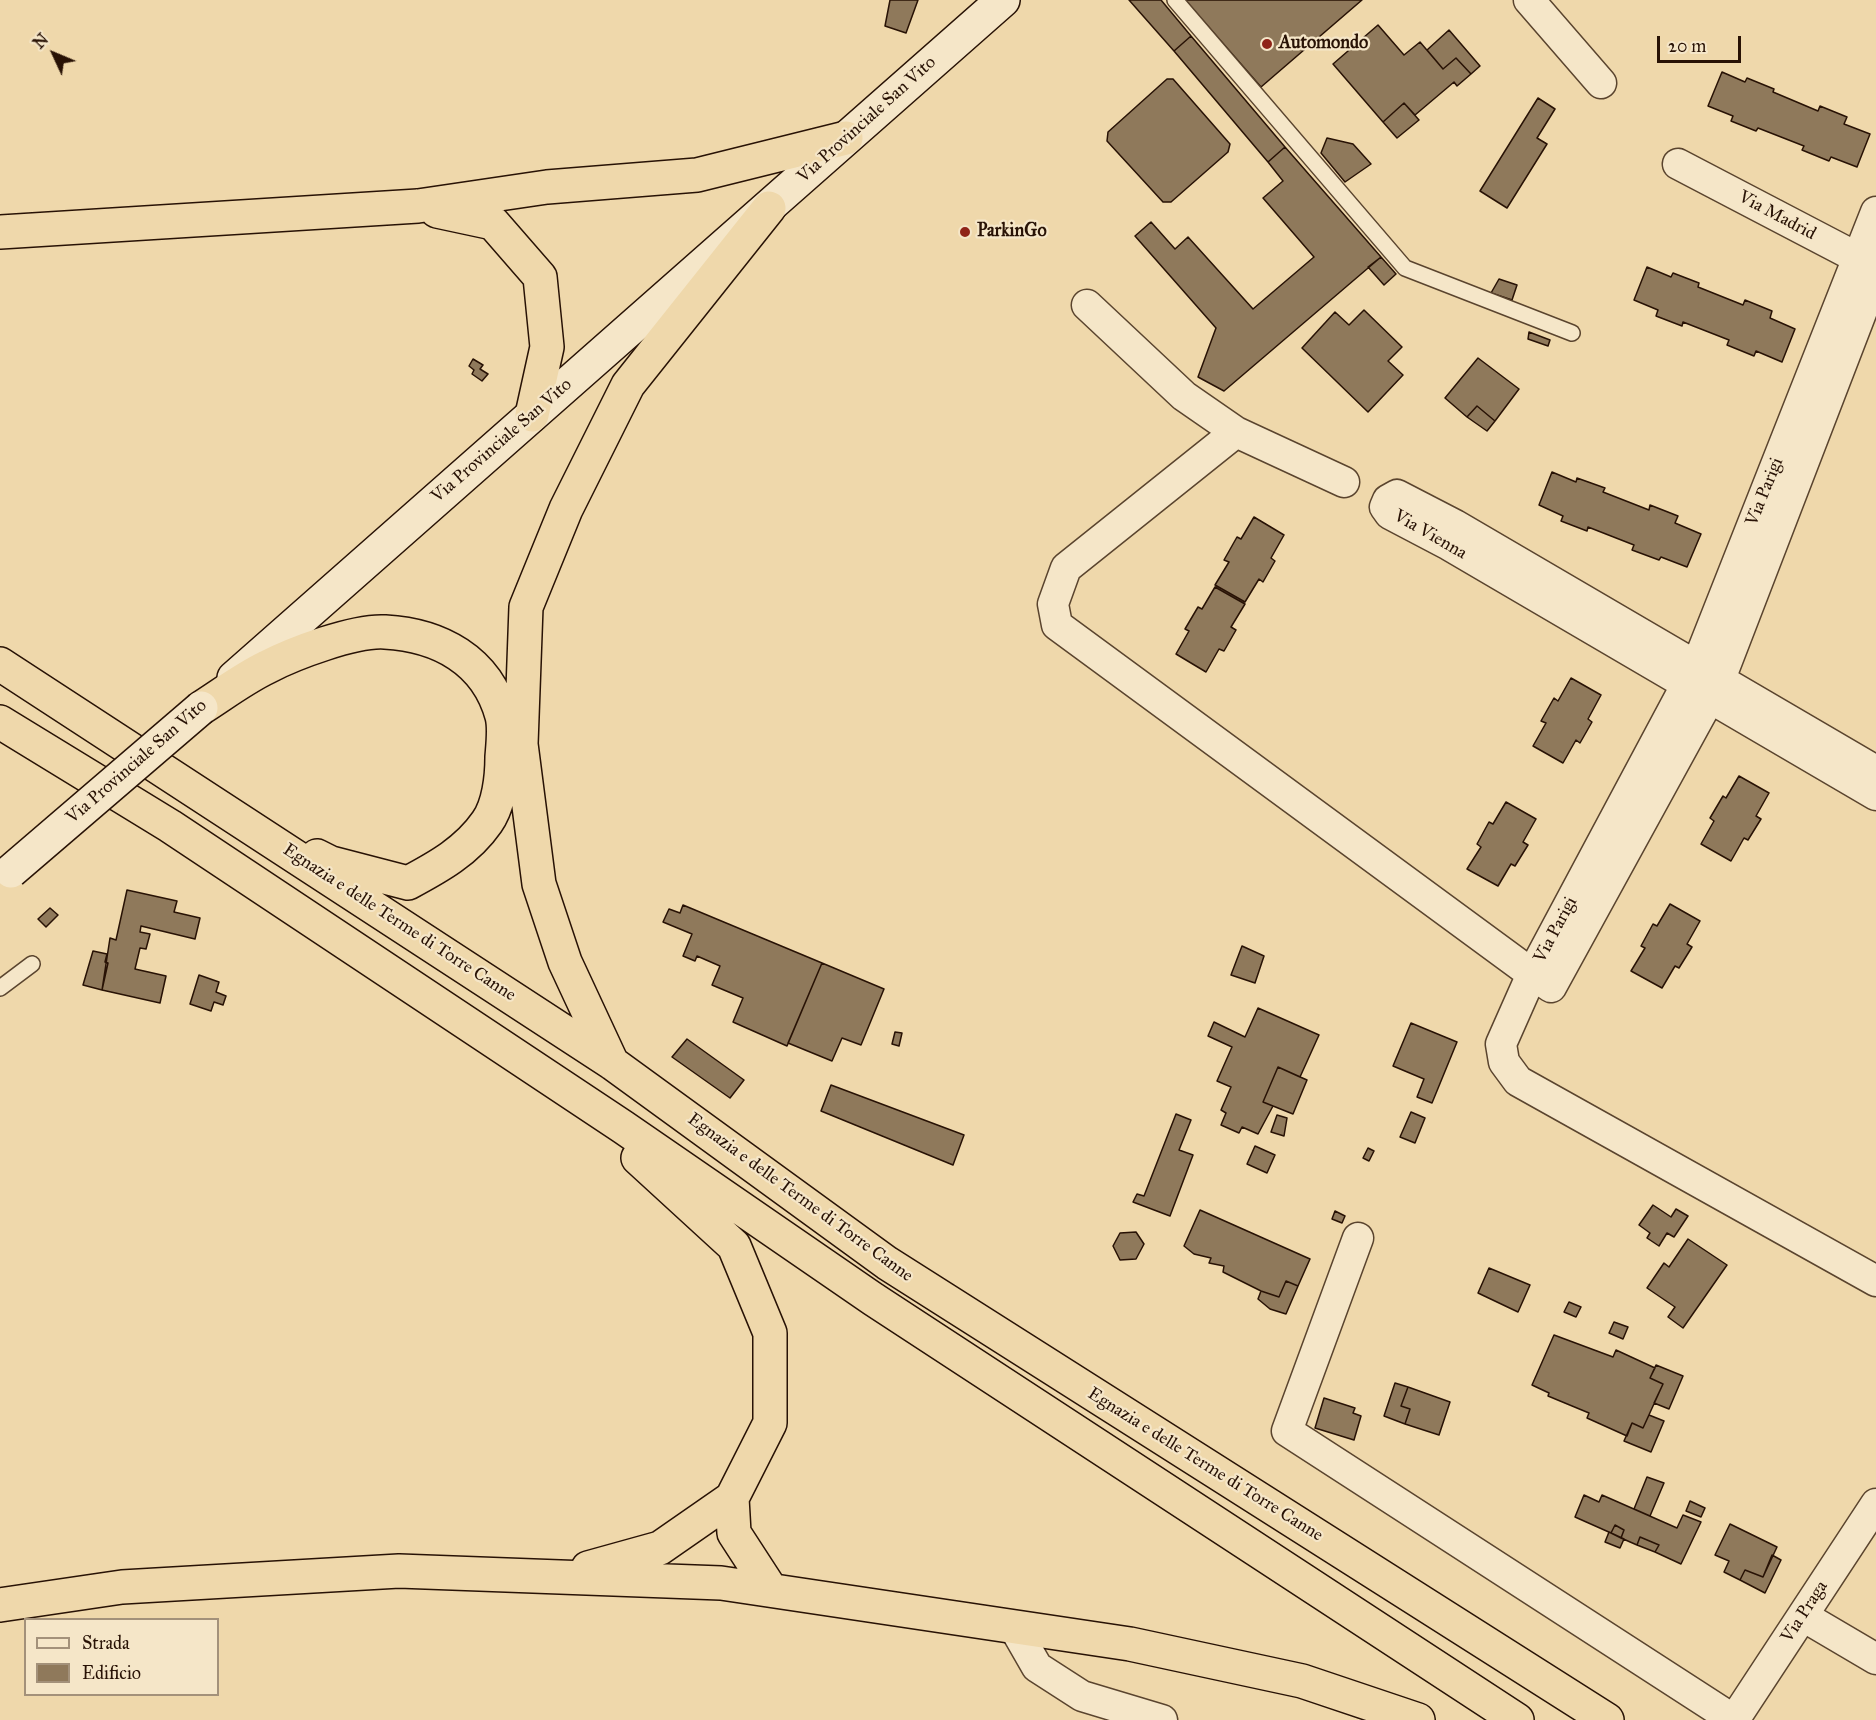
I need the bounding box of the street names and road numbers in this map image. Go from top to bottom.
street label: Via Provinciale San Vito [793,52,941,188]
street label: Via Madrid [1734,187,1820,245]
street label: Via Provinciale San Vito [427,374,577,508]
street label: Via Parigi [1742,455,1788,529]
street label: Via Vienna [1390,505,1470,565]
street label: Via Provinciale San Vito [62,695,212,829]
street label: Egnazia e delle Terme di Torre Canne [279,840,519,1006]
street label: Via Parigi [1530,893,1582,967]
street label: Egnazia e delle Terme di Torre Canne [683,1109,917,1287]
street label: Egnazia e delle Terme di Torre Canne [1083,1383,1327,1547]
street label: Via Praga [1777,1577,1833,1647]

